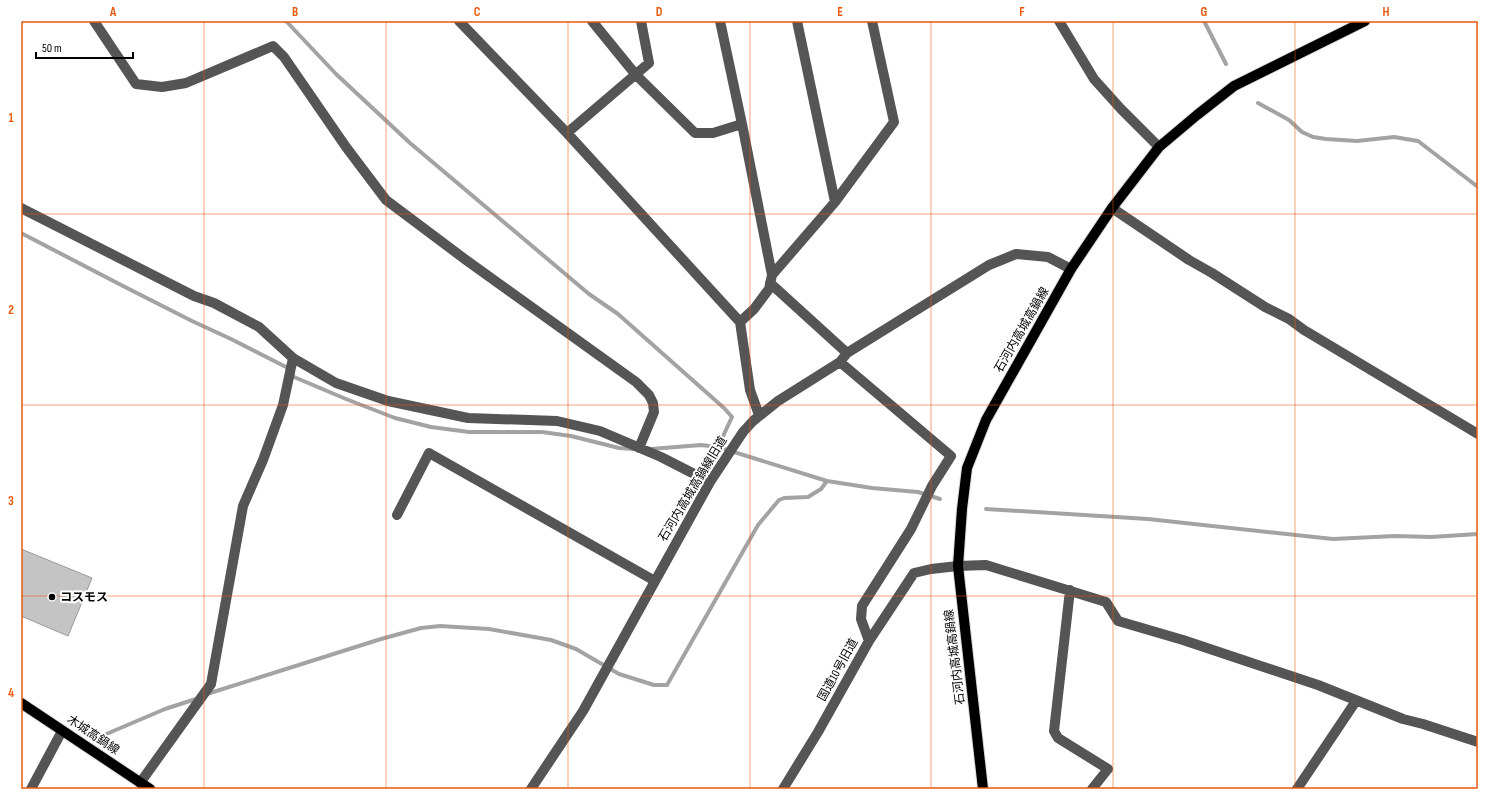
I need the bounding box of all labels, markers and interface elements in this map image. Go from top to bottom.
text: A [109,4,117,20]
text: B [292,4,298,20]
text: C [474,4,481,20]
text: D [656,4,663,20]
text: E [837,4,843,20]
text: F [1019,4,1025,20]
text: G [1201,4,1208,20]
text: H [1383,4,1390,20]
scale bar [36,34,133,60]
text: 50 m [42,41,62,56]
text: 1 [8,110,14,126]
street label: 石河内高城高鍋線 [992,285,1052,375]
text: 2 [8,302,14,318]
street label: 石河内高城高鍋線旧道 [656,434,730,544]
text: 3 [8,493,14,509]
place label: コスモス [60,590,108,605]
marker: コスモス [47,592,57,602]
street label: 石河内高城高鍋線 [942,608,968,706]
street label: 国道10号旧道 [815,636,861,704]
text: 4 [8,685,14,701]
street label: 木城高鍋線 [64,712,122,758]

